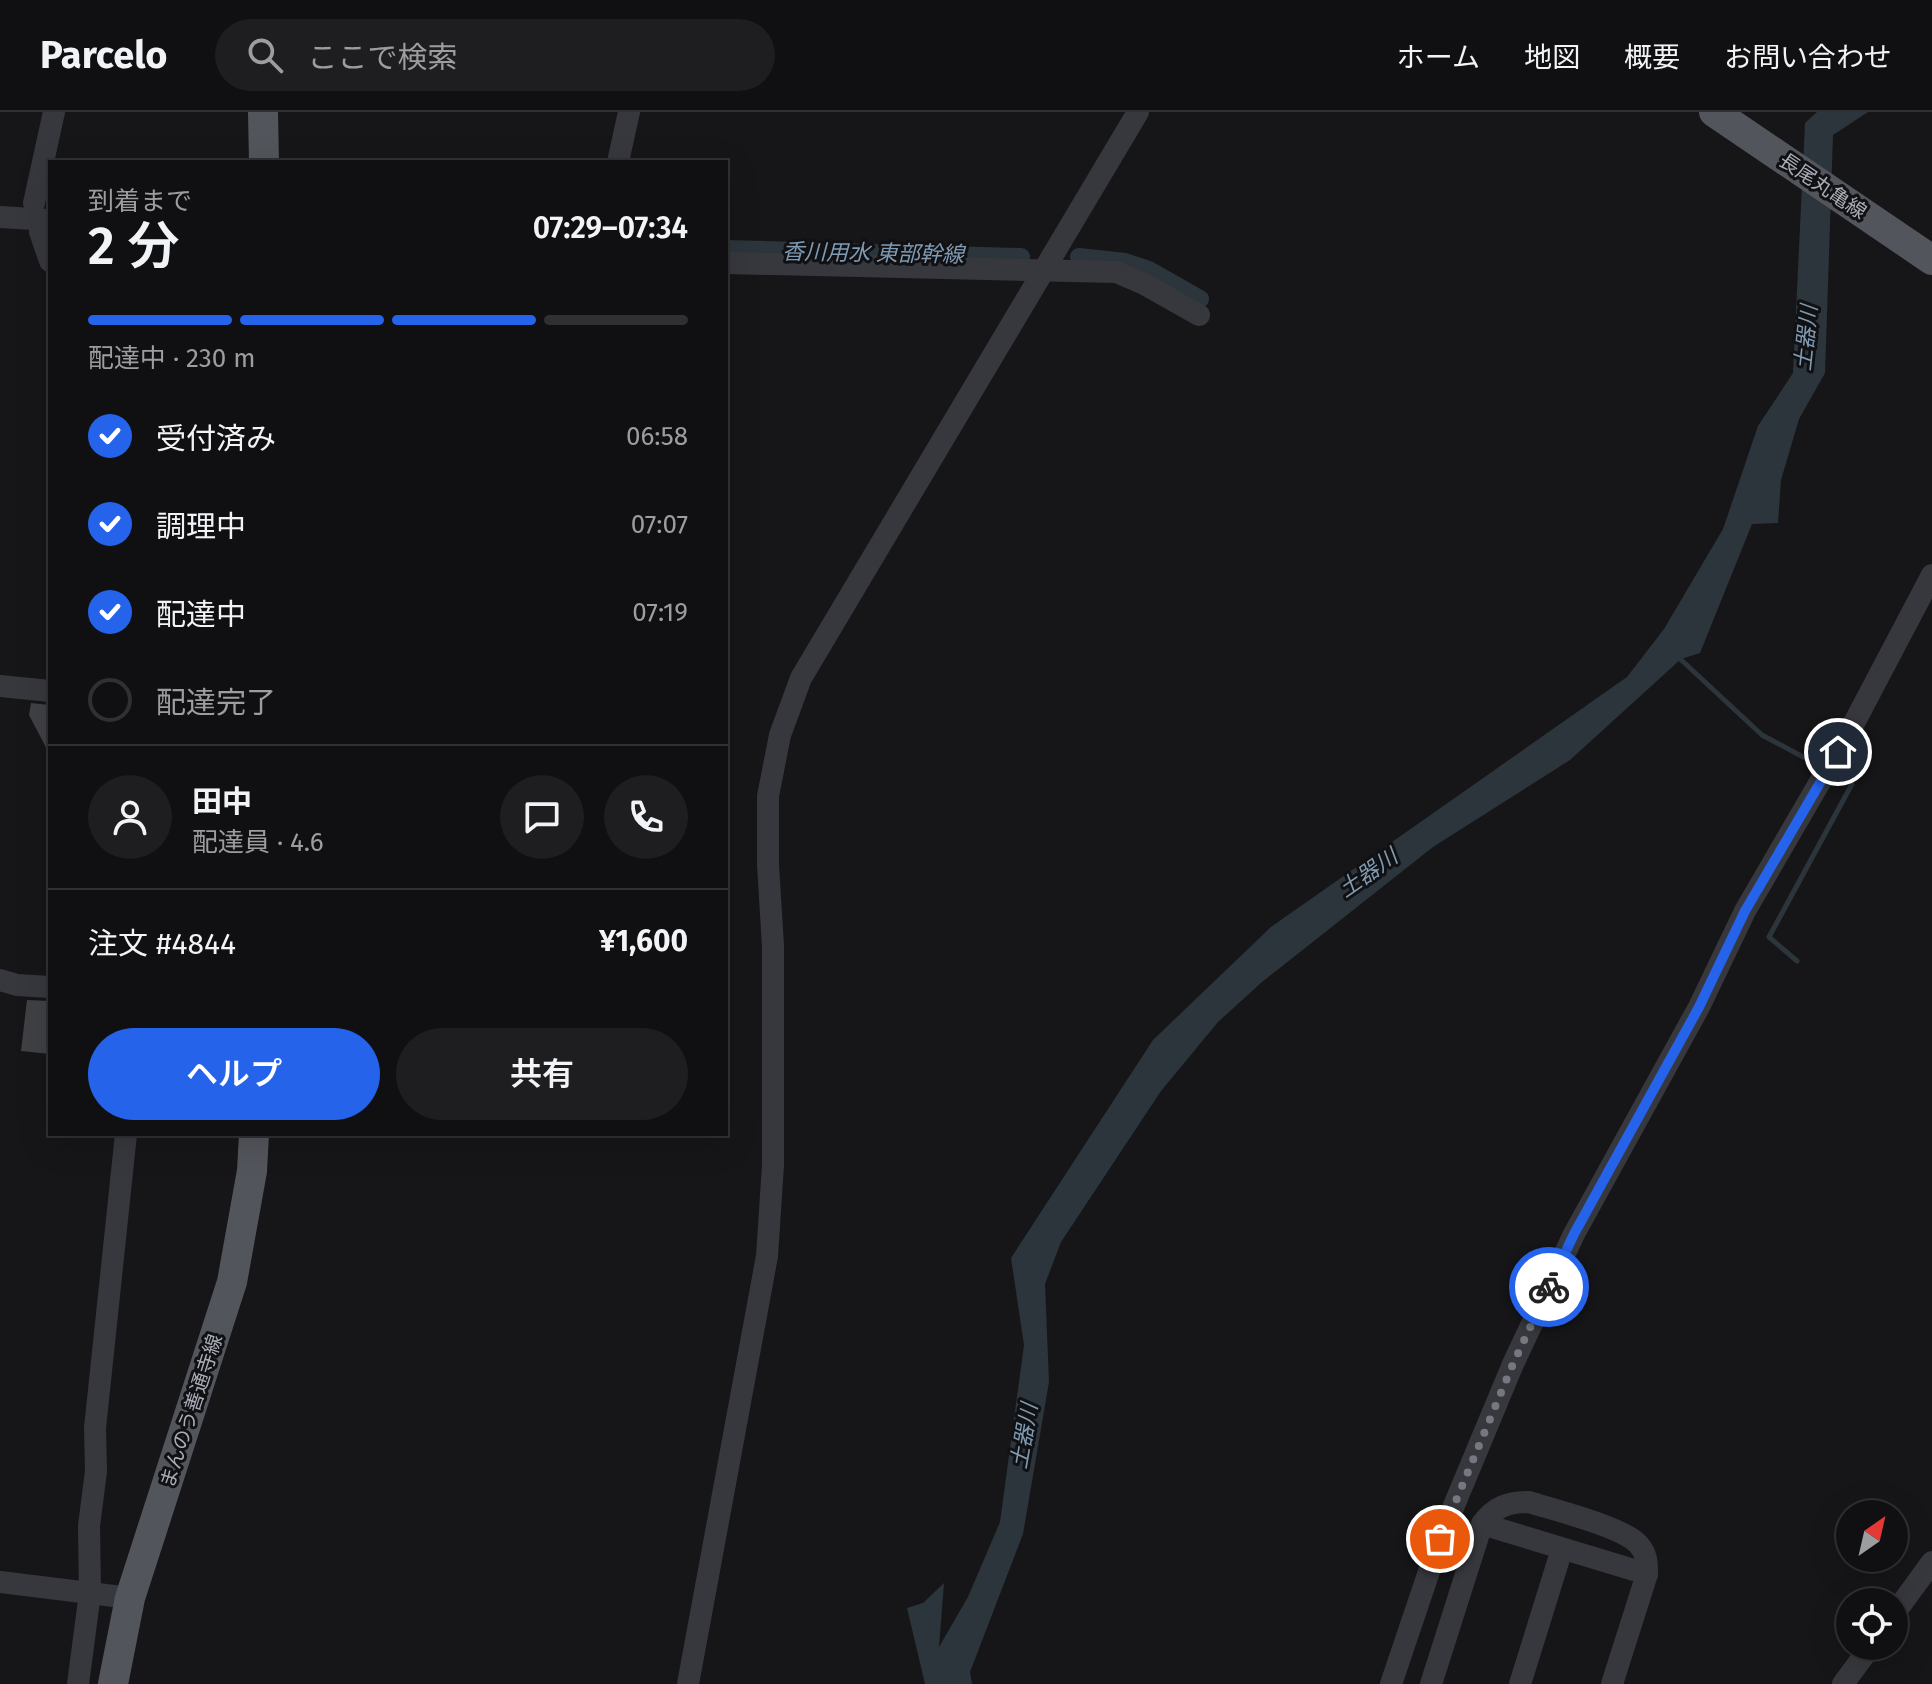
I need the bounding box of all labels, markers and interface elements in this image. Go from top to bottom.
search box [215,19,775,91]
text: Parcelo [40,32,167,78]
icon: search [243,33,287,77]
text: ここで検索 [307,40,457,76]
text: ホーム [1397,41,1480,74]
text: 地図 [1524,41,1580,74]
text: 概要 [1624,41,1680,74]
text: お問い合わせ [1724,41,1892,74]
street label: 長尾丸亀線 [1775,148,1871,224]
text: 到着まで [88,186,192,217]
text: 07:29–07:34 [533,210,688,246]
text: 2 分 [88,215,179,278]
water label: 香川用水 東部幹線 [782,238,967,268]
water label: 土器川 [1789,302,1823,372]
text: 配達中 · 230 m [88,343,255,374]
icon: check [88,414,132,458]
text: 受付済み [156,421,276,457]
text: 06:58 [626,421,688,452]
icon: check [88,502,132,546]
text: 調理中 [156,509,246,545]
text: 07:07 [631,509,688,540]
icon: check [88,590,132,634]
text: 配達中 [156,597,246,633]
text: 07:19 [632,597,688,628]
text: 配達完了 [156,685,276,721]
pin [1804,718,1872,786]
icon: home [1816,730,1860,774]
button: person [88,775,172,859]
button: chat [500,775,584,859]
button: phone [604,775,688,859]
text: 田中 [192,784,252,820]
text: 配達員 · 4.6 [192,827,324,858]
water label: 土器川 [1333,842,1404,903]
text: ¥1,600 [599,923,688,959]
text: 注文 #4844 [88,926,236,962]
button: ヘルプ [88,1028,380,1120]
button: 共有 [396,1028,688,1120]
courier [1509,1247,1589,1327]
icon: bike [1527,1265,1571,1309]
street label: まんのう善通寺線 [155,1331,227,1491]
water label: 土器川 [1005,1399,1043,1471]
north arrow [1836,1500,1908,1572]
map controls [1836,1500,1908,1660]
pin [1406,1505,1474,1573]
icon: bag [1418,1517,1462,1561]
button: locate [1836,1588,1908,1660]

